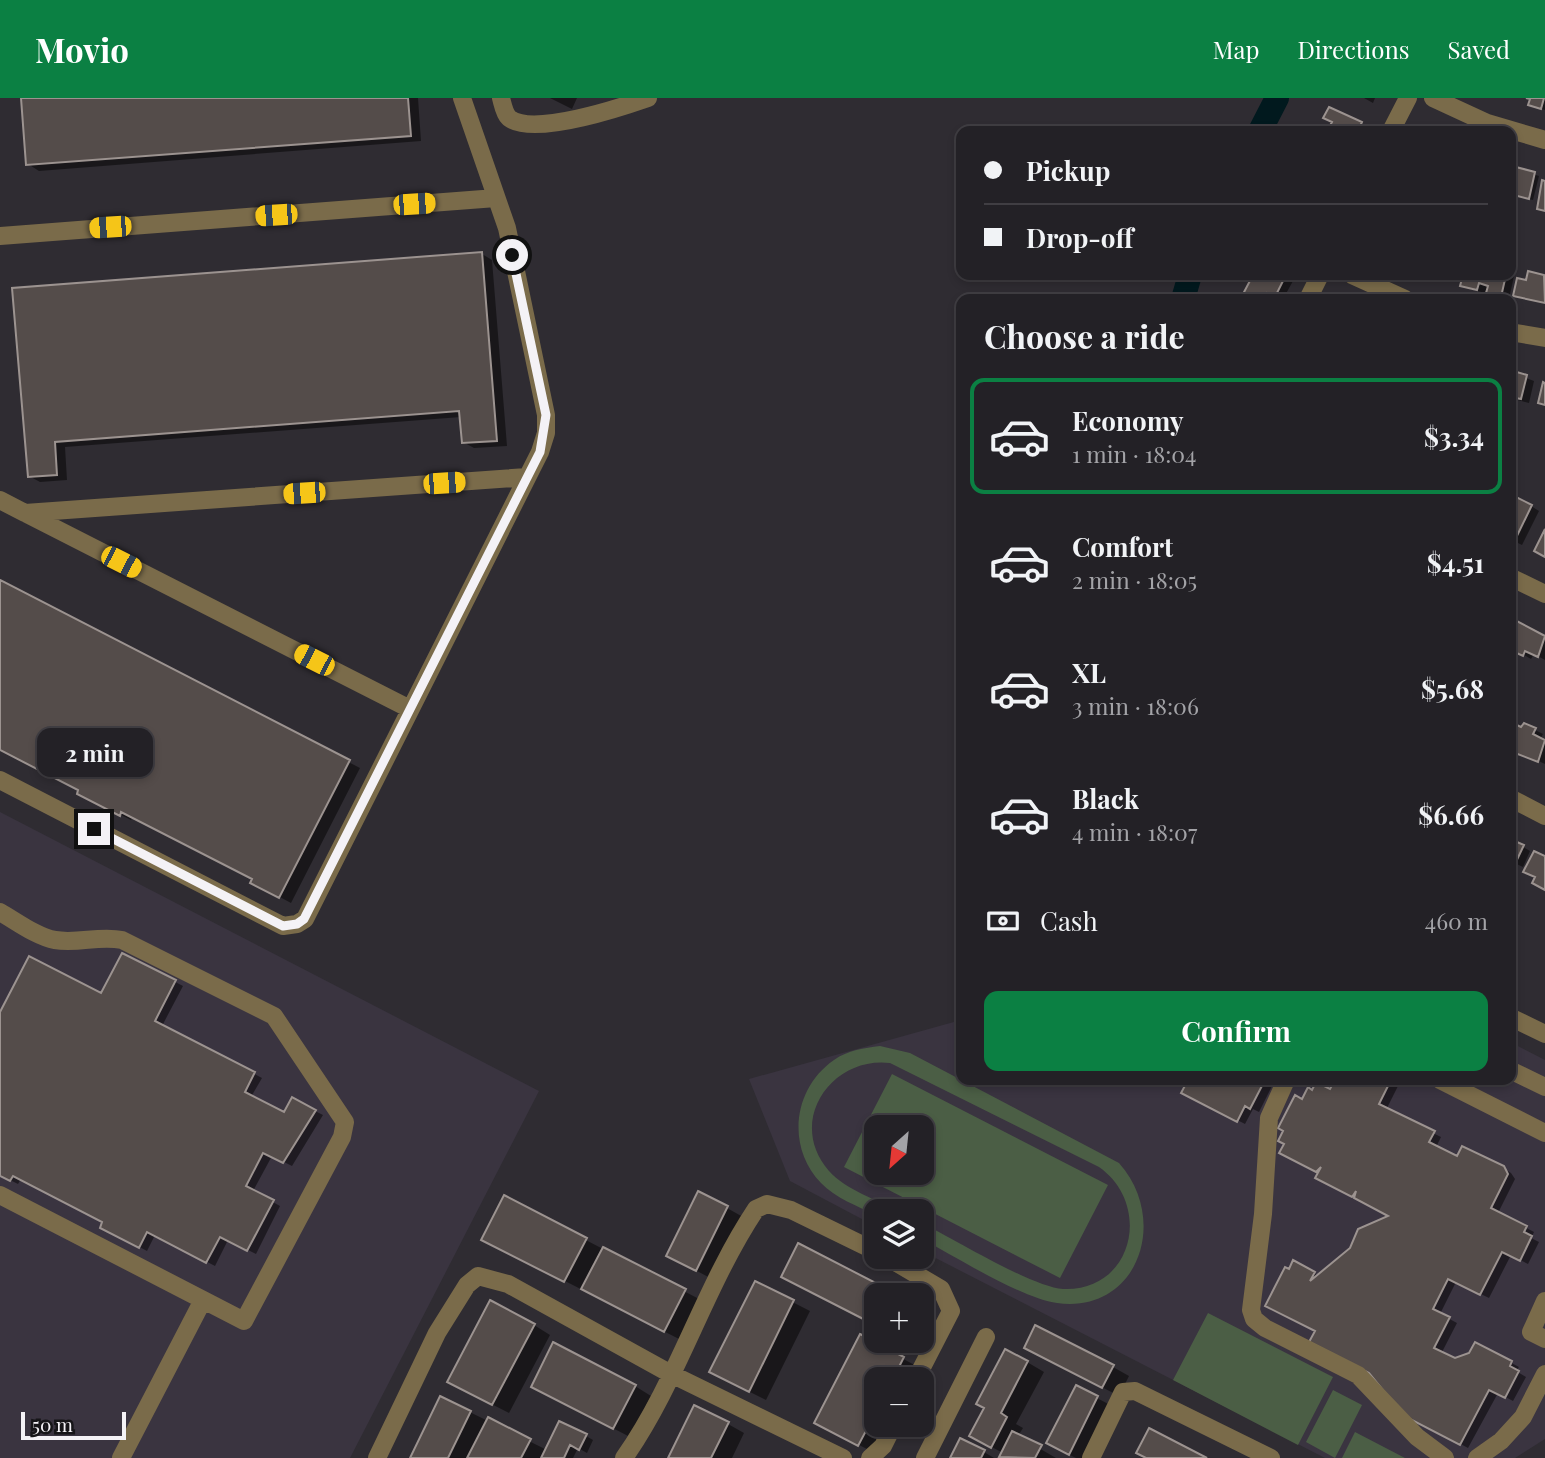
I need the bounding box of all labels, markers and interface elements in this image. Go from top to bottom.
text: Movio [35,27,129,71]
text: Map [1213,33,1259,65]
text: Directions [1297,33,1410,65]
text: Saved [1448,33,1510,65]
text: Pickup [1026,153,1110,188]
car [393,192,436,216]
car [255,203,298,227]
car [89,215,132,239]
text: Drop-off [1026,220,1133,255]
route start [496,239,528,271]
text: Choose a ride [984,314,1185,357]
text: Economy [1072,403,1183,438]
icon: car [988,405,1051,468]
text: $3.34 [1424,419,1484,454]
text: 1 min · 18:04 [1072,438,1196,469]
car [423,471,466,495]
car [283,481,326,505]
text: Comfort [1072,529,1173,564]
icon: car [988,531,1051,594]
car [98,543,145,581]
text: $4.51 [1427,545,1484,580]
text: 2 min · 18:05 [1072,564,1197,595]
car [291,641,338,679]
text: XL [1072,655,1106,690]
icon: car [988,657,1051,720]
text: $5.68 [1421,671,1484,706]
text: 3 min · 18:06 [1072,690,1199,721]
callout: 2 min [36,728,152,776]
text: 2 min [65,737,125,768]
text: Black [1072,781,1139,816]
icon: car [988,783,1051,846]
text: $6.66 [1418,797,1484,832]
route end [78,813,110,845]
text: 4 min · 18:07 [1072,816,1197,847]
icon: cash [984,902,1022,940]
text: Cash [1040,903,1098,938]
text: 460 m [1425,905,1488,936]
button: Confirm [984,991,1488,1071]
north arrow [864,1115,934,1185]
map controls [864,1115,934,1437]
button: layers [864,1199,934,1269]
button: + [864,1283,934,1353]
button: − [864,1367,934,1437]
scale bar [21,1409,126,1441]
text: 50 m [32,1411,73,1437]

